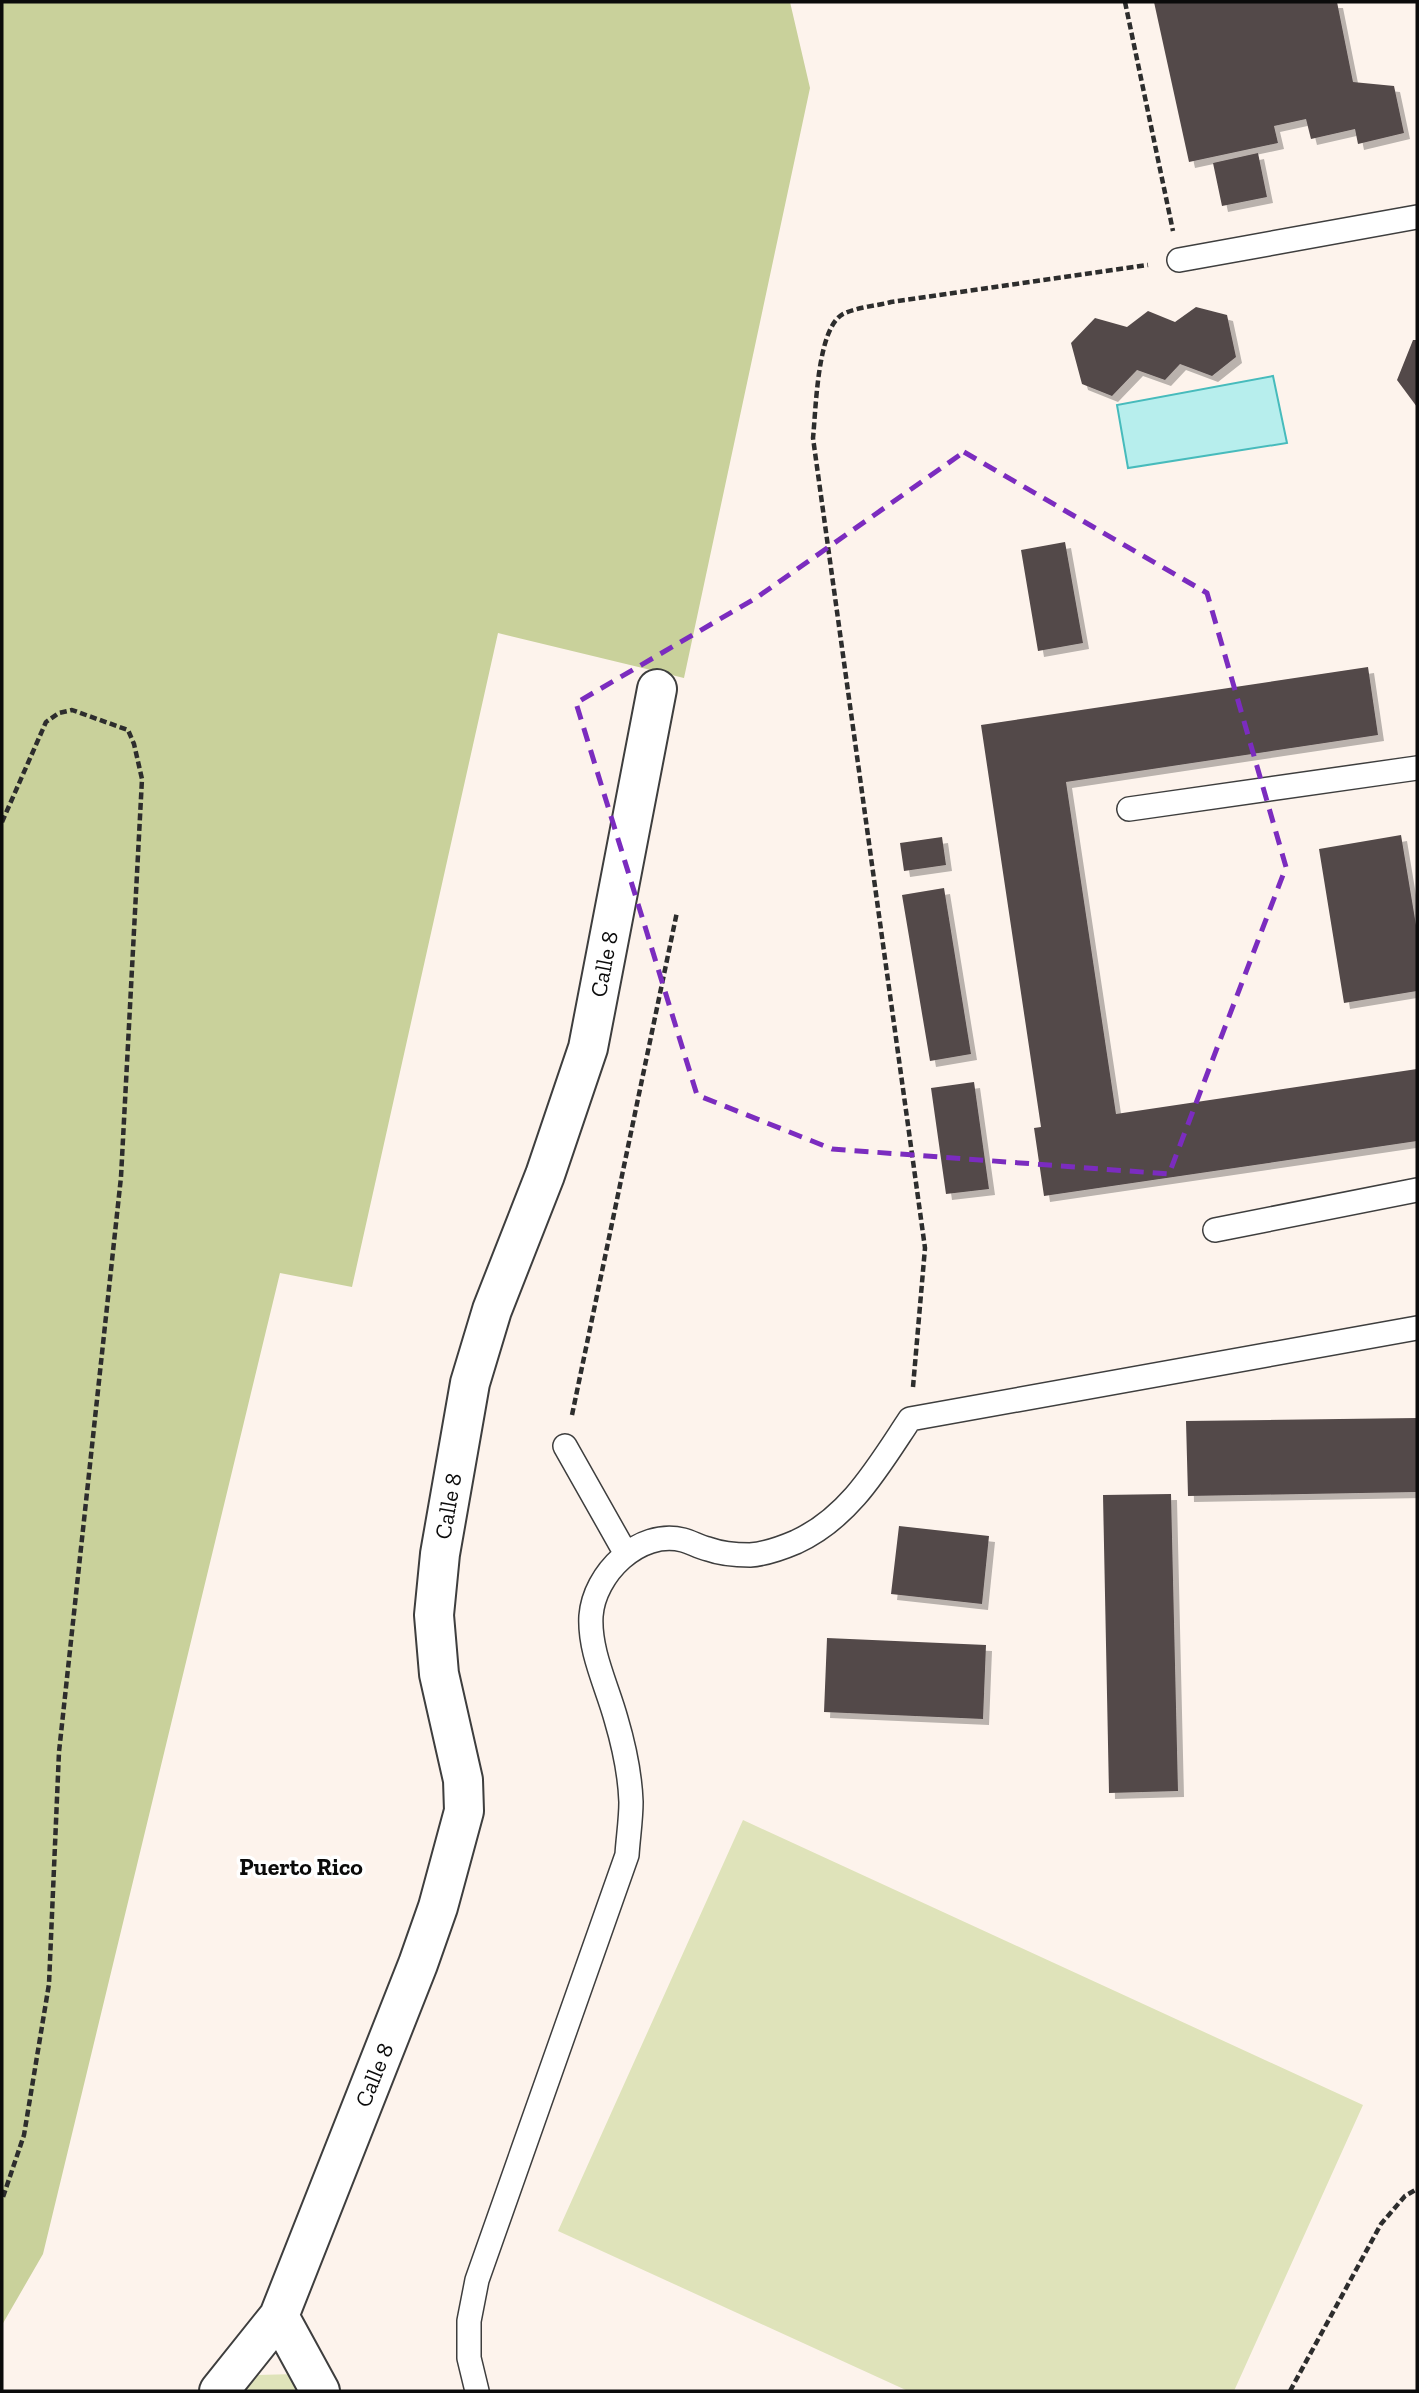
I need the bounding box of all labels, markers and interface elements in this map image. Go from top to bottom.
street label: Calle 8 [584,929,624,999]
street label: Calle 8 [428,1471,468,1541]
district label: Puerto Rico [239,1852,363,1881]
street label: Calle 8 [349,2039,399,2111]

